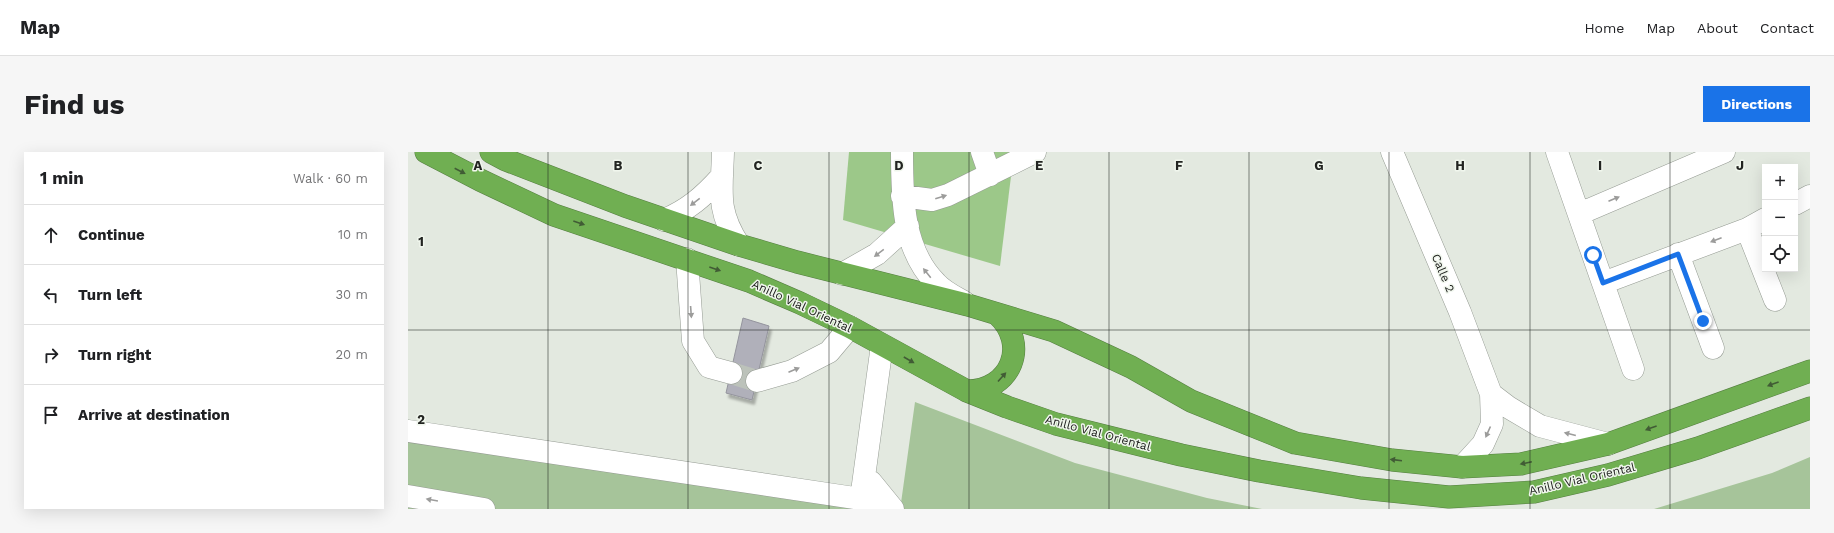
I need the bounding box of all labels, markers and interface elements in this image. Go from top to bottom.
text: Map [20,16,60,39]
text: Home [1584,20,1624,36]
text: Map [1646,20,1675,36]
text: About [1697,20,1738,36]
text: Contact [1760,20,1814,36]
button: Directions [1703,86,1810,122]
text: Find us [24,88,124,121]
text: A [474,158,483,173]
text: B [614,158,623,173]
text: C [754,158,763,173]
text: D [894,158,904,173]
text: E [1035,158,1043,173]
text: F [1175,158,1183,173]
text: G [1314,158,1324,173]
text: H [1455,158,1465,173]
text: I [1598,158,1602,173]
text: J [1736,158,1744,173]
map controls [1762,164,1798,272]
button: + [1762,164,1798,200]
one-way arrow [455,167,466,174]
text: 1 min [40,168,84,188]
text: Walk · 60 m [293,171,368,186]
one-way arrow [935,194,947,200]
one-way arrow [1609,196,1620,202]
one-way arrow [690,198,701,207]
button: − [1762,200,1798,236]
one-way arrow [573,221,585,227]
icon: ahead [40,224,62,246]
text: Continue [78,226,145,244]
text: 10 m [338,227,368,242]
text: 1 [418,234,424,249]
button: locate [1762,236,1798,272]
one-way arrow [1710,237,1722,243]
route start [1584,246,1602,264]
one-way arrow [873,248,884,257]
street label: Calle 2 [1429,252,1457,294]
one-way arrow [710,267,722,273]
one-way arrow [923,268,931,278]
street label: Anillo Vial Oriental [750,277,854,335]
icon: left [40,284,62,306]
text: Turn left [78,286,142,304]
text: 30 m [336,287,368,302]
one-way arrow [687,306,694,318]
route end [1694,312,1712,330]
icon: right [40,344,62,366]
text: Turn right [78,346,151,364]
text: 20 m [336,347,368,362]
one-way arrow [903,356,915,363]
one-way arrow [788,366,800,373]
one-way arrow [997,372,1006,383]
one-way arrow [1767,382,1779,388]
icon: arrive [40,404,62,426]
text: Arrive at destination [78,406,230,424]
text: 2 [417,412,425,427]
street label: Anillo Vial Oriental [1044,412,1153,454]
one-way arrow [1645,425,1657,431]
one-way arrow [1485,427,1491,438]
one-way arrow [1564,431,1576,437]
one-way arrow [1390,457,1403,463]
one-way arrow [1520,460,1532,466]
street label: Anillo Vial Oriental [1527,460,1637,498]
one-way arrow [426,497,438,503]

